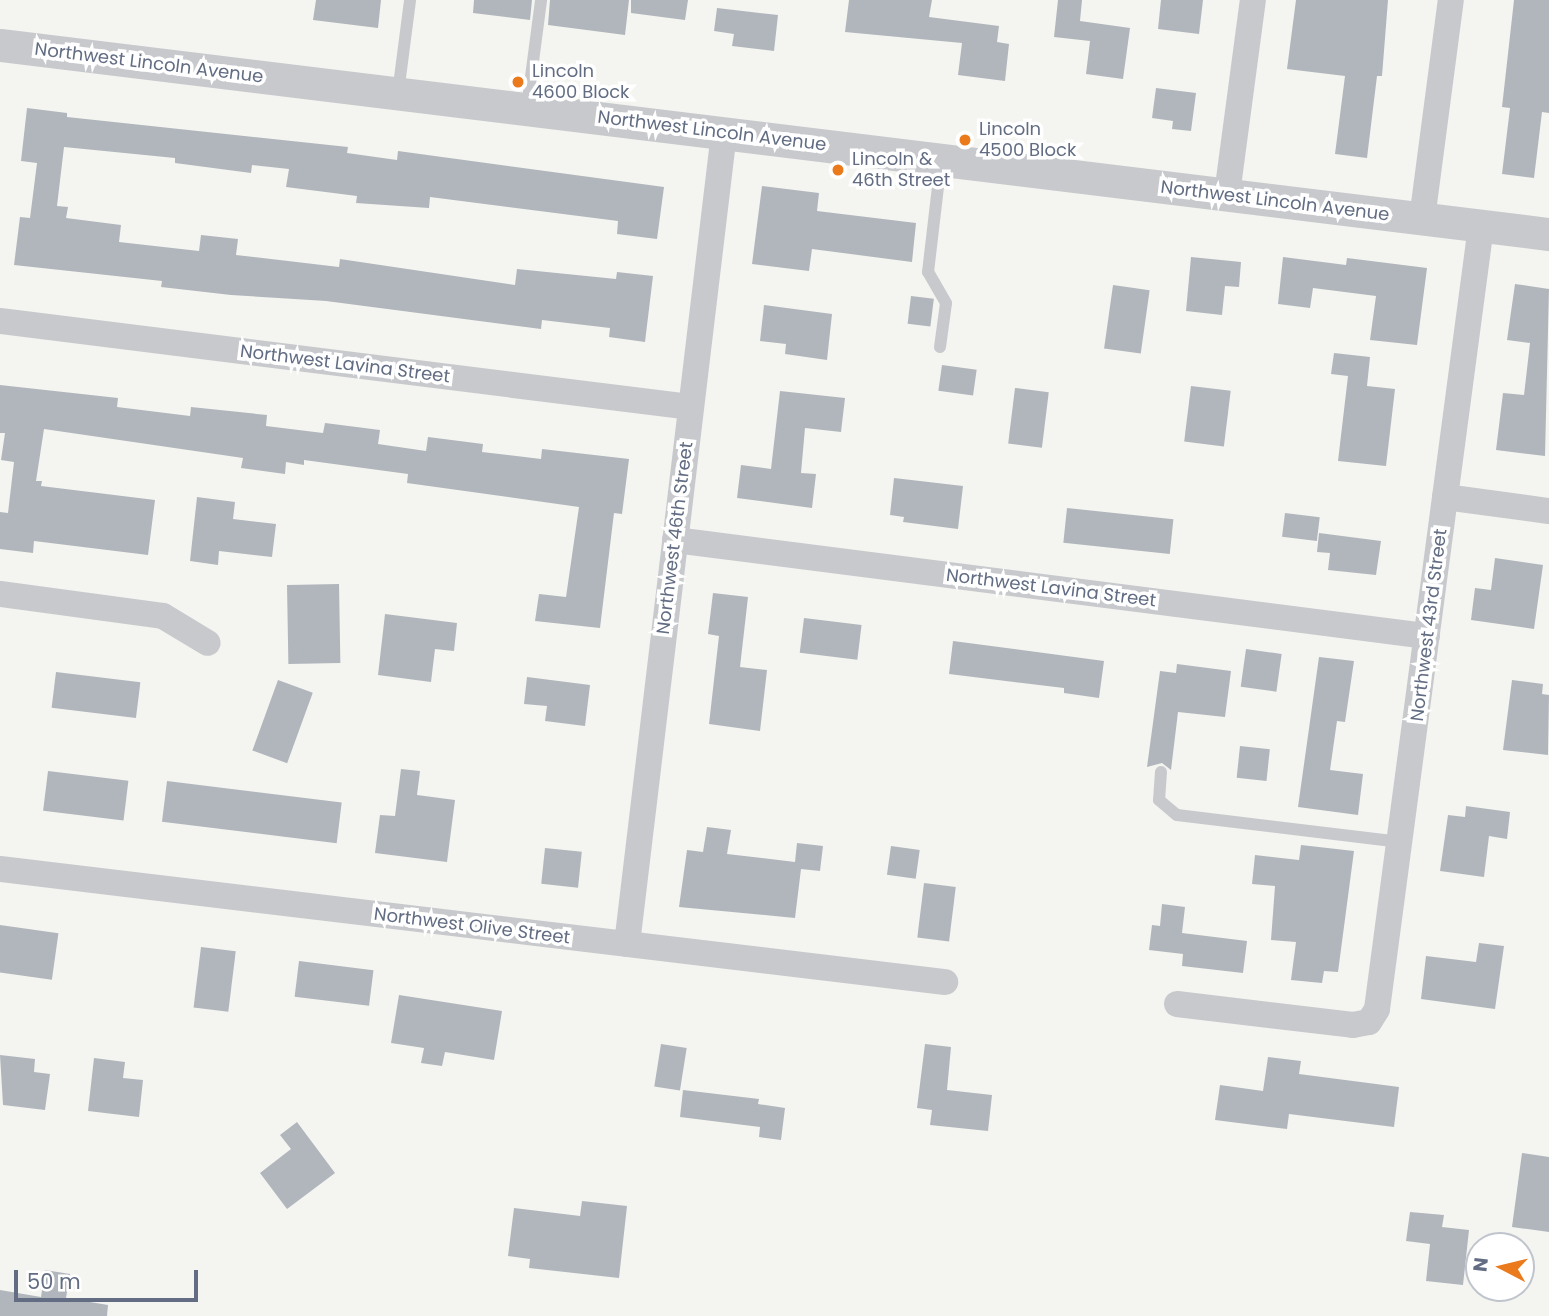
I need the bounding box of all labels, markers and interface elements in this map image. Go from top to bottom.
street label: Northwest Lincoln Avenue [33,38,265,88]
place label: Lincoln 4600 Block [532,61,629,104]
marker: Lincoln 4600 Block [510,74,526,90]
street label: Northwest Lincoln Avenue [596,106,828,156]
place label: Lincoln 4500 Block [979,119,1076,162]
marker: Lincoln 4500 Block [957,132,973,148]
place label: Lincoln & 46th Street [852,149,950,192]
marker: Lincoln & 46th Street [830,162,846,178]
street label: Northwest Lincoln Avenue [1159,176,1391,226]
street label: Northwest Lavina Street [239,340,451,388]
street label: Northwest 46th Street [652,440,698,636]
street label: Northwest 43rd Street [1406,527,1452,723]
street label: Northwest Lavina Street [945,564,1157,612]
street label: Northwest Olive Street [373,903,571,949]
north arrow [1465,1232,1535,1302]
scale bar [18,1256,201,1300]
text: N [1466,1256,1495,1273]
text: 50 m [27,1267,81,1296]

